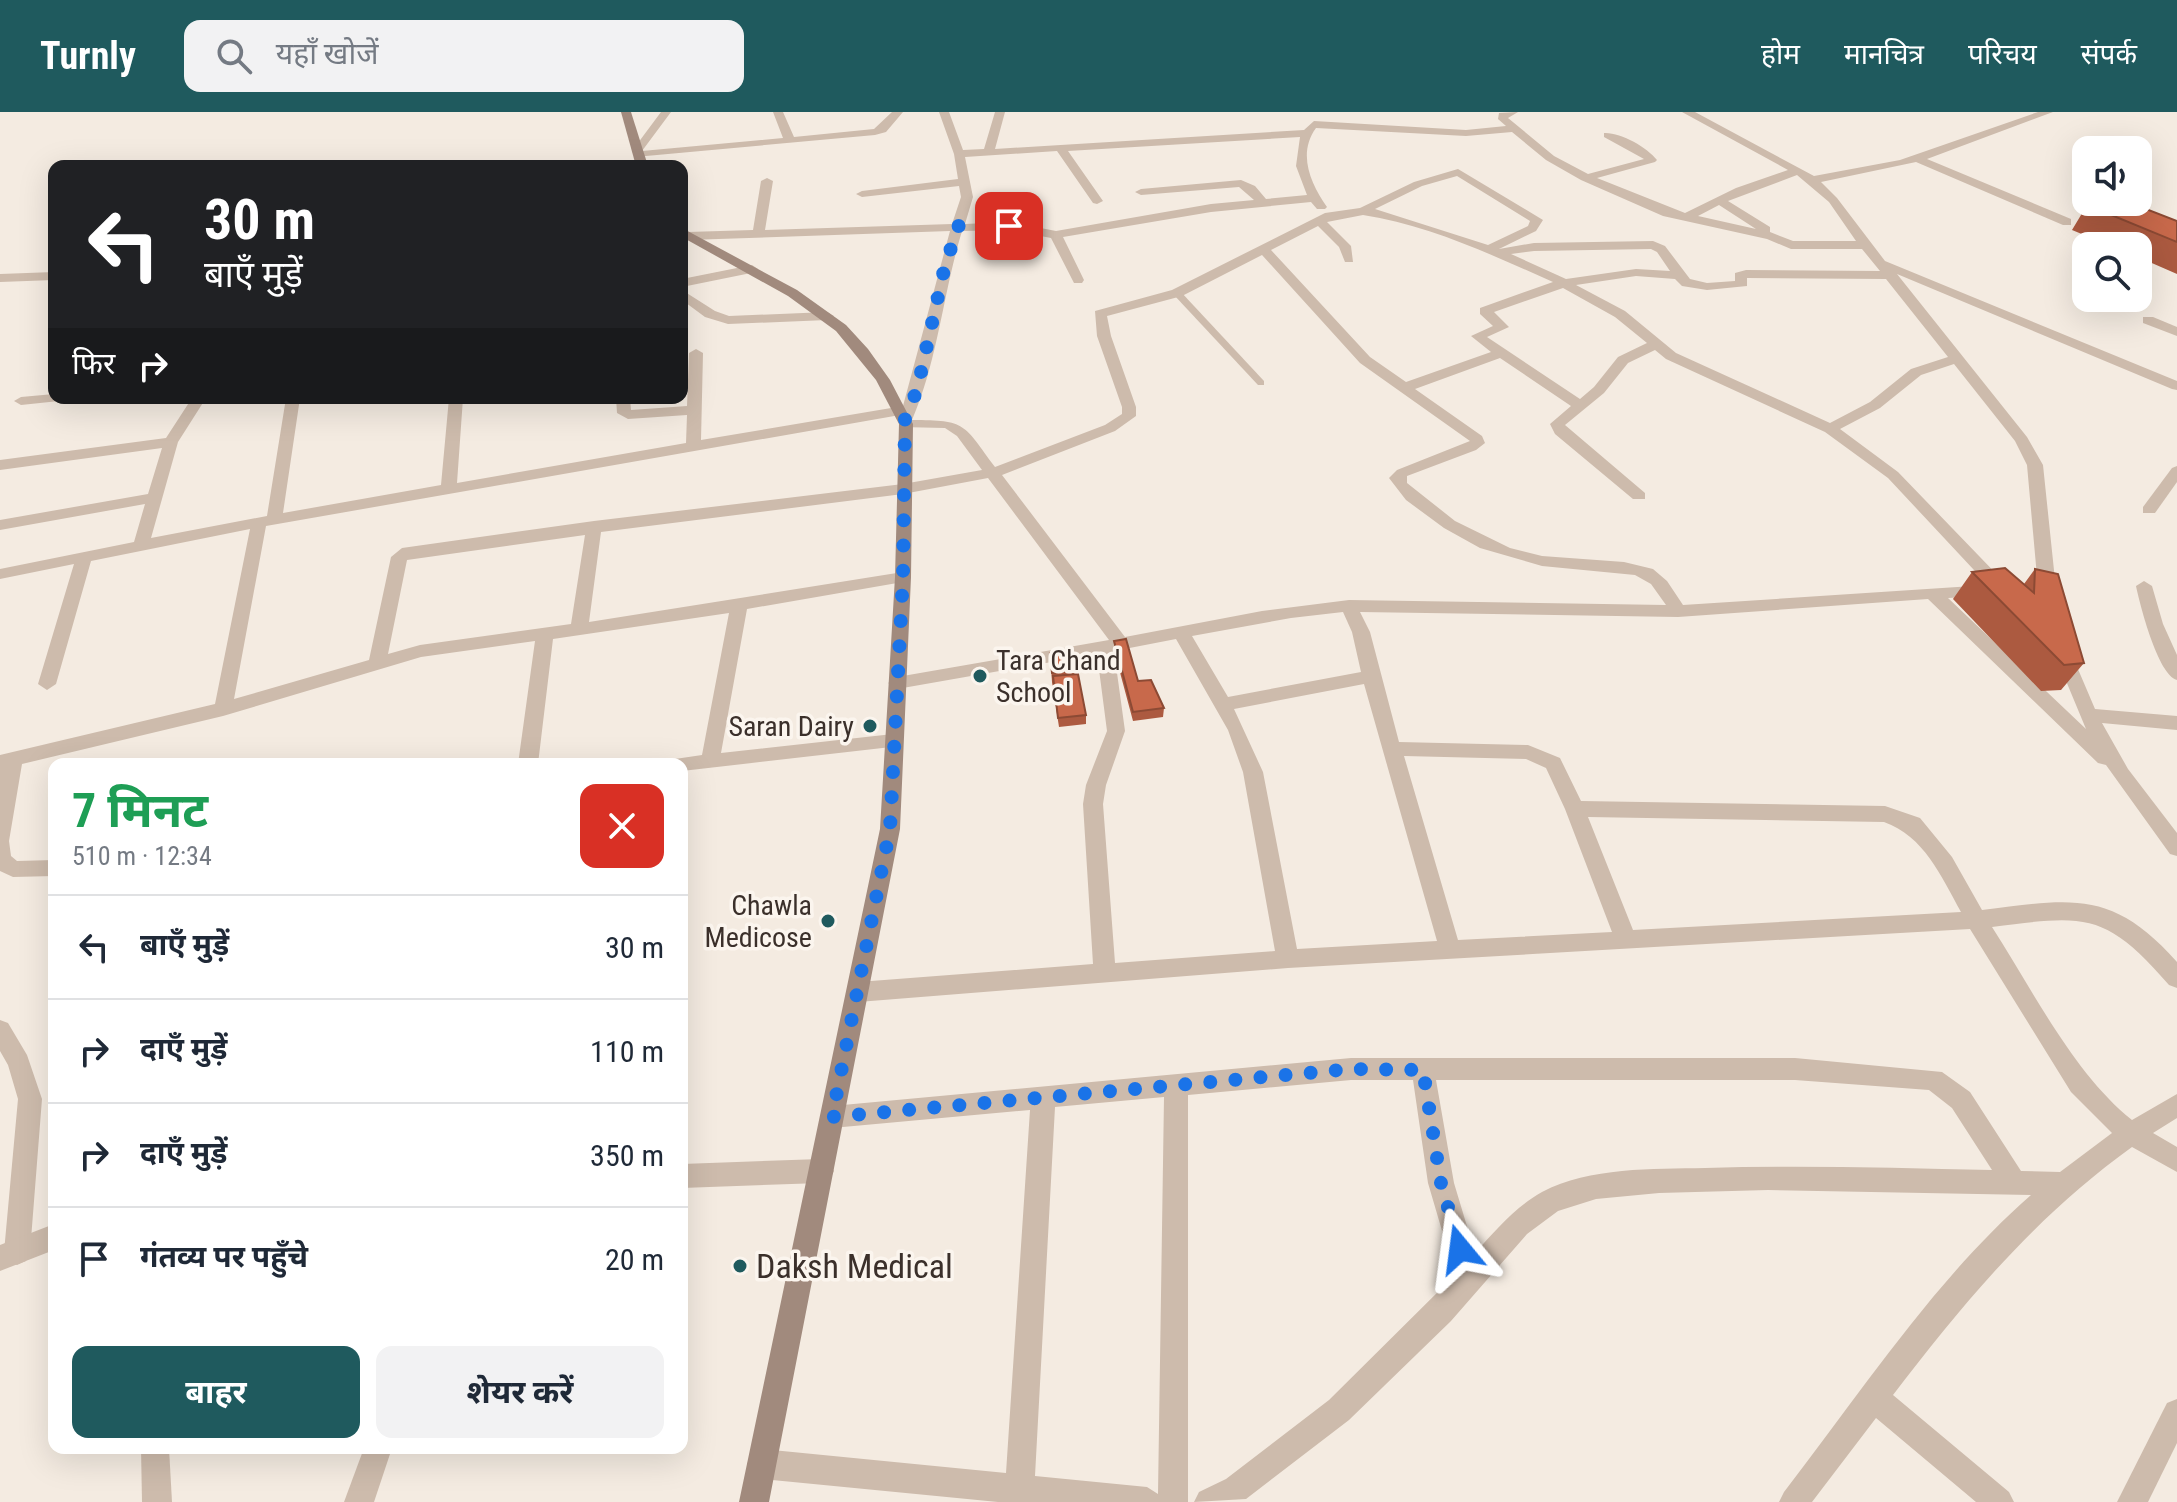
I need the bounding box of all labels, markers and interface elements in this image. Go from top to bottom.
search box [184,20,744,92]
text: Turnly [40,34,136,78]
icon: search [212,34,256,78]
text: यहाँ खोजें [276,36,378,71]
text: होम [1761,38,1800,71]
text: मानचित्र [1844,38,1924,71]
text: परिचय [1968,38,2037,71]
text: संपर्क [2081,38,2137,71]
map controls [2072,136,2152,312]
button: sound [2072,136,2152,216]
text: 30 m [204,187,315,253]
icon: left [72,192,176,296]
pin [975,192,1043,260]
icon: arrive [987,204,1031,248]
button: search [2072,232,2152,312]
text: बाएँ मुड़ें [204,254,303,296]
icon: right [131,344,175,388]
text: फिर [72,346,115,381]
place label: Tara Chand School [996,644,1121,709]
marker: Tara Chand School [971,667,989,685]
place label: Saran Dairy [728,710,854,743]
marker: Saran Dairy [861,717,879,735]
text: 7 मिनट [72,782,208,839]
button: close [580,784,664,868]
text: 510 m · 12:34 [72,841,212,871]
place label: Chawla Medicose [705,889,812,954]
marker: Chawla Medicose [819,912,837,930]
icon: left [72,925,116,969]
text: बाएँ मुड़ें [140,927,229,962]
text: 30 m [605,930,664,965]
icon: right [72,1029,116,1073]
text: दाएँ मुड़ें [140,1031,227,1066]
text: 110 m [590,1034,664,1069]
icon: right [72,1133,116,1177]
text: दाएँ मुड़ें [140,1135,227,1170]
text: 350 m [590,1138,664,1173]
position arrow [1418,1207,1502,1291]
icon: arrive [72,1237,116,1281]
text: गंतव्य पर पहुँचे [140,1239,308,1274]
text: 20 m [605,1242,664,1277]
place label: Daksh Medical [756,1246,953,1286]
marker: Daksh Medical [731,1257,749,1275]
button: बाहर [72,1346,360,1438]
button: शेयर करें [376,1346,664,1438]

